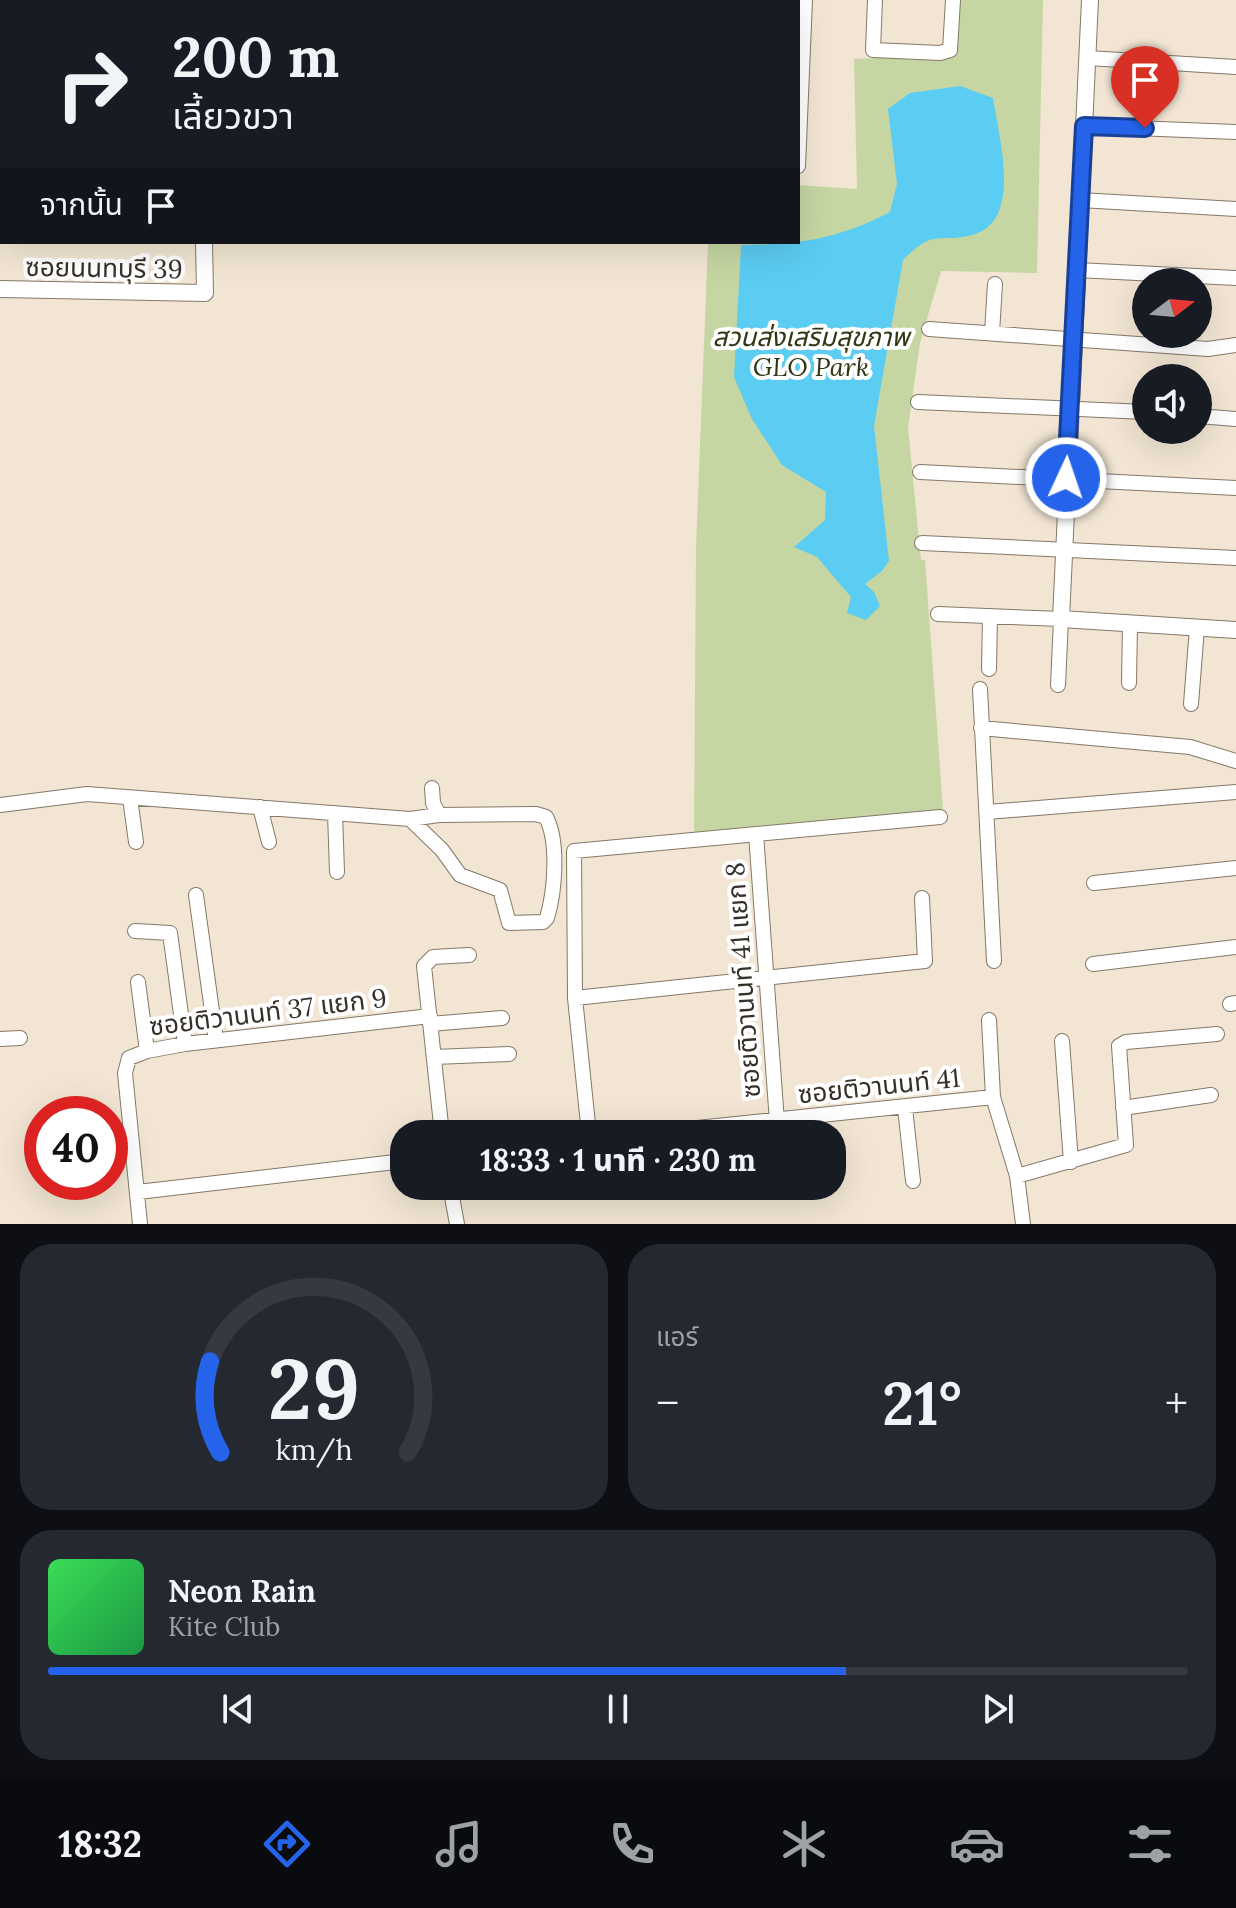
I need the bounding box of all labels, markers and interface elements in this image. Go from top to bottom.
text: 200 m [172,21,339,92]
icon: right [40,32,144,136]
pin [1111,46,1179,128]
icon: arrive [1123,58,1167,102]
text: เลี้ยวขวา [172,93,294,139]
icon: arrive [139,184,183,228]
text: จากนั้น [40,185,123,223]
street label: ซอยนนทบุรี 39 [25,250,183,285]
north arrow [1132,268,1212,348]
map controls [1132,268,1212,444]
park label: สวนส่งเสริมสุขภาพ GLO Park [713,320,912,383]
button: sound [1132,364,1212,444]
position arrow [1024,436,1108,520]
street label: ซอยติวานนท์ 41 แยก 8 [718,861,767,1099]
street label: ซอยติวานนท์ 37 แยก 9 [147,981,388,1042]
street label: ซอยติวานนท์ 41 [796,1061,962,1110]
speed limit sign: 40 [24,1096,128,1200]
text: 18:33 · 1 นาที · 230 m [480,1141,756,1179]
text: แอร์ [656,1320,698,1353]
text: 29 [268,1335,360,1442]
text: 21° [882,1365,962,1441]
text: − [656,1375,679,1431]
text: + [1165,1375,1188,1431]
text: km/h [275,1431,353,1468]
text: Neon Rain [168,1572,316,1610]
text: Kite Club [168,1610,280,1643]
icon: previous [216,1687,260,1731]
icon: pause [596,1687,640,1731]
icon: next [976,1687,1020,1731]
icon: directions [259,1816,315,1872]
icon: music [431,1816,487,1872]
icon: phone [604,1816,660,1872]
icon: climate [776,1816,832,1872]
icon: car [949,1816,1005,1872]
icon: filters [1122,1816,1178,1872]
text: 18:32 [58,1821,142,1867]

